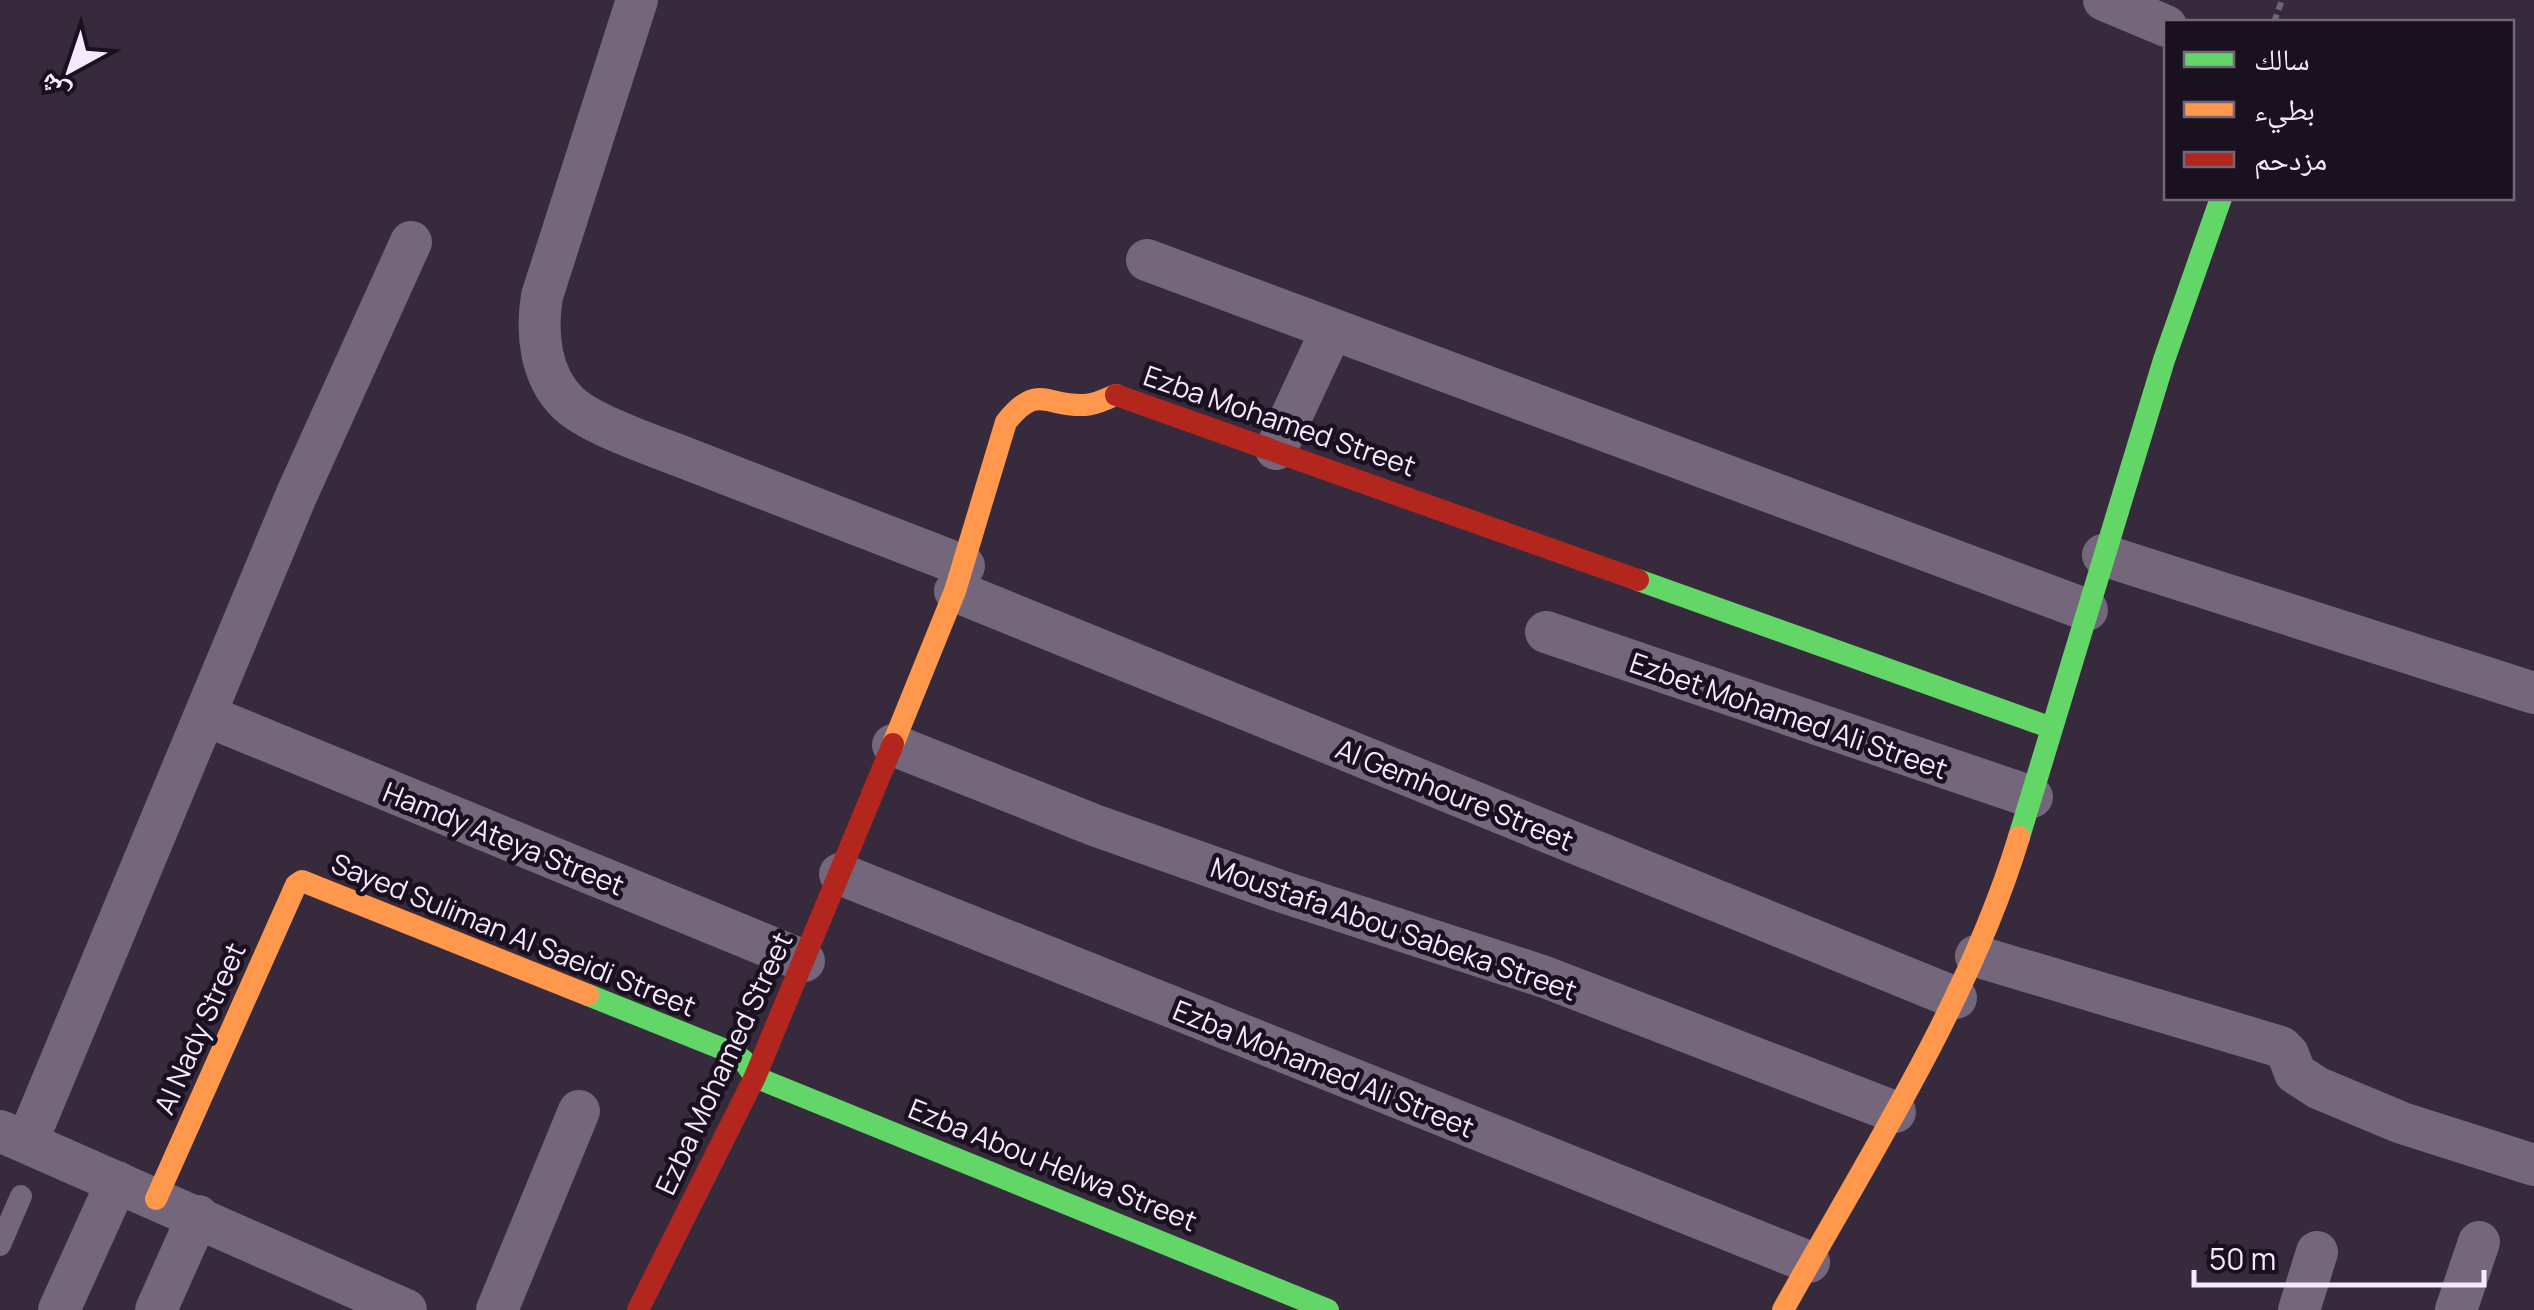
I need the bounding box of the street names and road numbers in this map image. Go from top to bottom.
street label: Ezba Mohamed Street [1139,356,1421,484]
street label: Ezbet Mohamed Ali Street [1625,643,1953,787]
street label: Al Gemhoure Street [1331,729,1579,859]
street label: Hamdy Ateya Street [378,772,630,904]
street label: Sayed Suliman Al Saeidi Street [326,843,702,1025]
street label: Moustafa Abou Sabeka Street [1206,847,1582,1009]
street label: Ezba Mohamed Street [646,926,800,1200]
street label: Al Nady Street [144,936,254,1120]
street label: Ezba Mohamed Ali Street [1168,990,1480,1146]
street label: Ezba Abou Helwa Street [903,1089,1203,1239]

